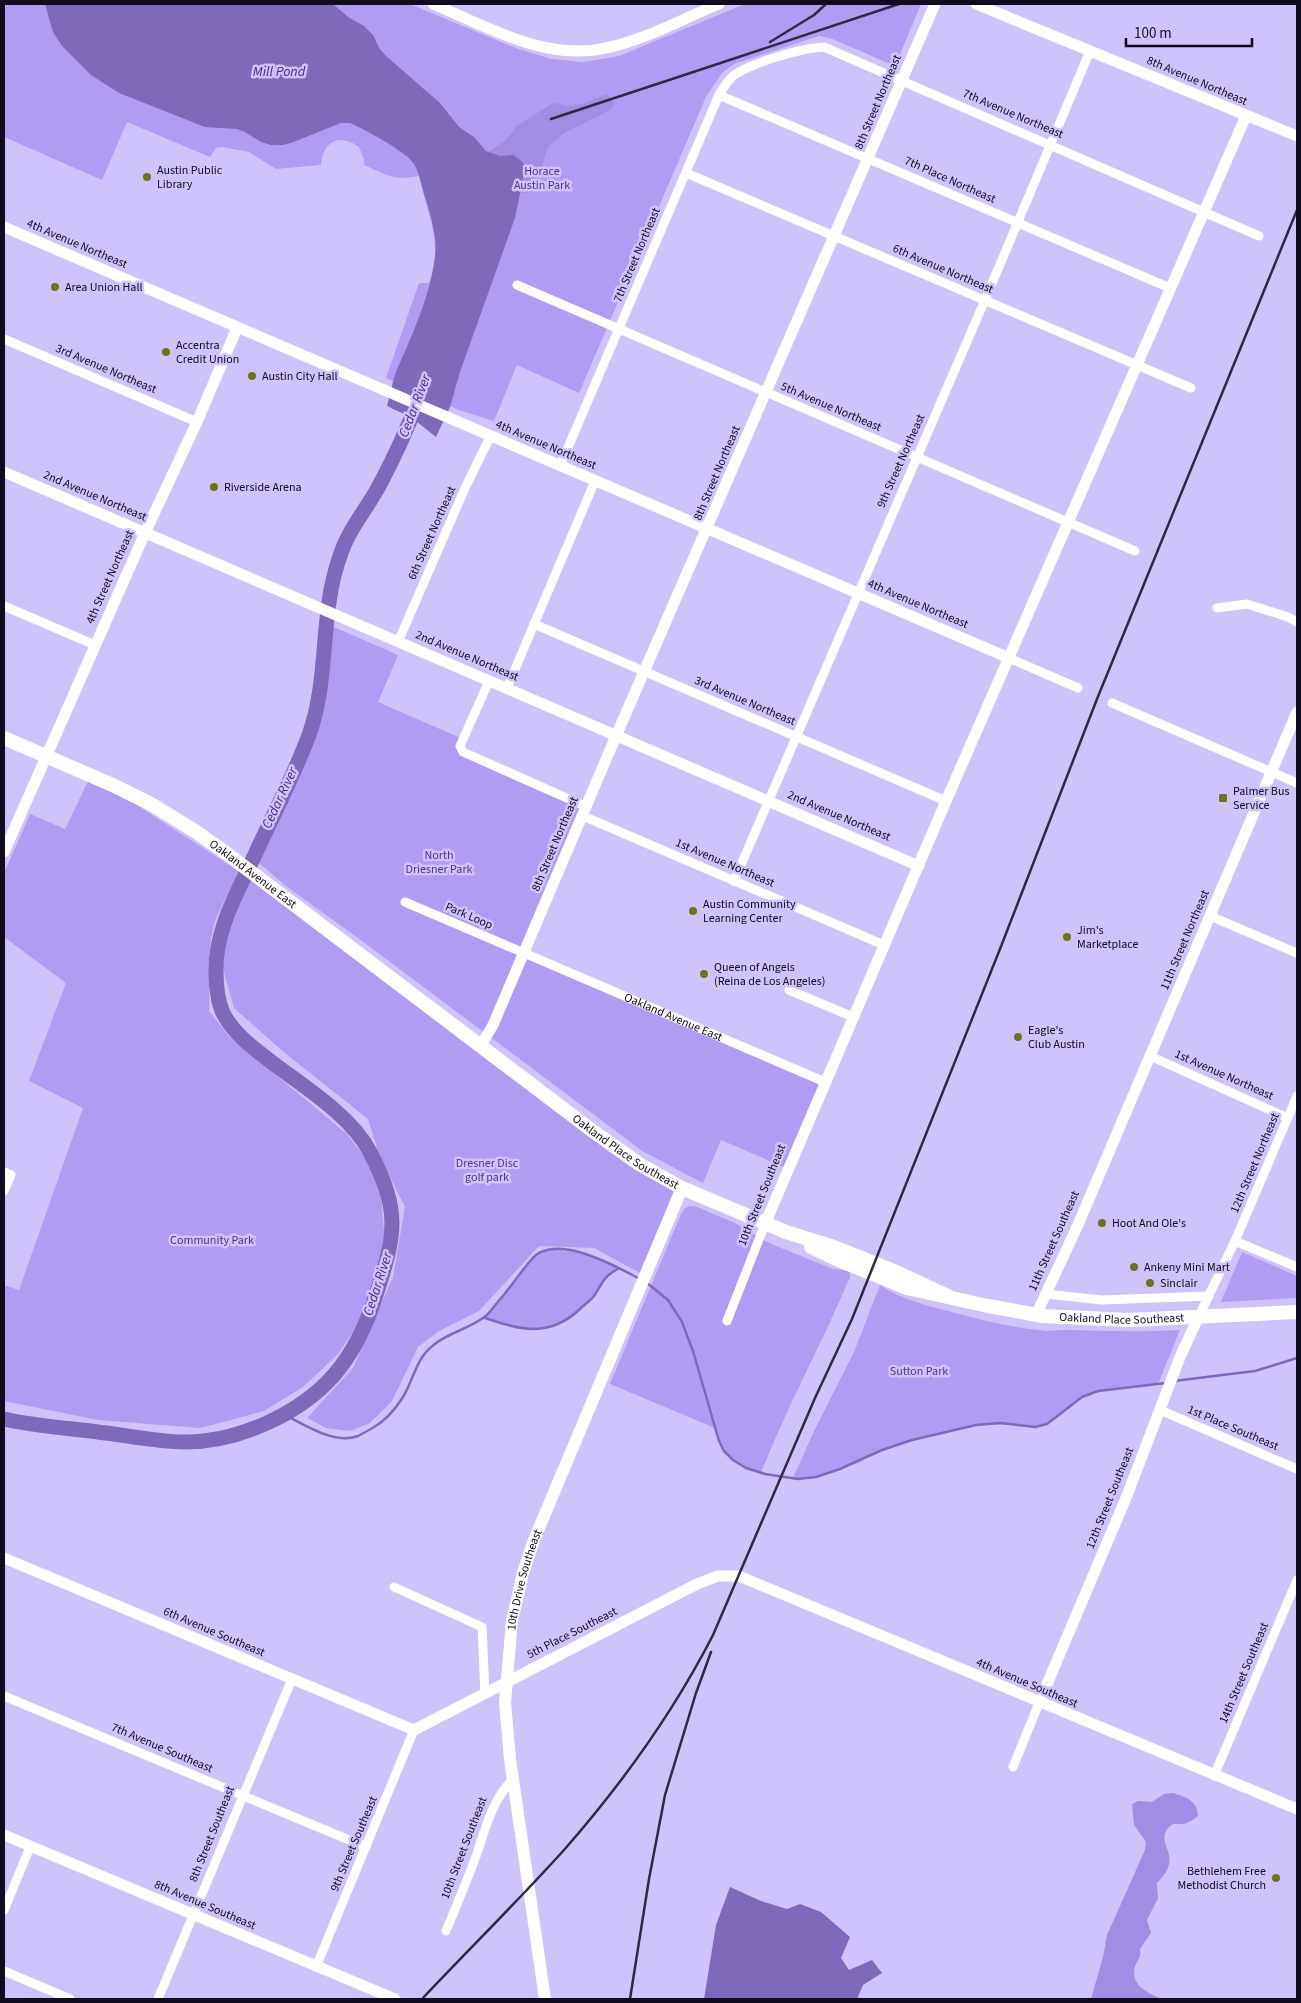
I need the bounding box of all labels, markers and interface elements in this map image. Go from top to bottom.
scale bar [1126,15,1252,47]
text: 100 m [1134,23,1172,44]
street label: 8th Street Northeast [850,52,906,152]
street label: 8th Avenue Northeast [1144,52,1250,110]
water label: Mill Pond [253,62,306,82]
street label: 7th Avenue Northeast [960,85,1066,143]
street label: 7th Place Northeast [902,152,998,208]
place label: Austin Public Library [157,162,223,193]
park label: Horace Austin Park [514,163,570,194]
marker: Austin Public Library [141,171,153,183]
street label: 7th Street Northeast [609,205,665,305]
street label: 4th Avenue Northeast [24,215,130,273]
street label: 6th Avenue Northeast [890,240,996,298]
place label: Area Union Hall [65,279,143,296]
marker: Area Union Hall [49,281,61,293]
place label: Accentra Credit Union [176,337,239,368]
street label: 3rd Avenue Northeast [53,340,159,398]
marker: Accentra Credit Union [160,346,172,358]
place label: Austin City Hall [262,368,338,385]
marker: Austin City Hall [246,370,258,382]
water label: Cedar River [394,371,437,440]
street label: 5th Avenue Northeast [778,378,884,436]
street label: 9th Street Northeast [873,411,929,511]
street label: 4th Avenue Northeast [493,416,599,474]
street label: 8th Street Northeast [689,423,745,523]
street label: 2nd Avenue Northeast [41,467,149,525]
place label: Riverside Arena [224,479,302,496]
marker: Riverside Arena [208,481,220,493]
street label: 6th Street Northeast [404,483,460,583]
street label: 4th Street Northeast [82,527,138,627]
street label: 4th Avenue Northeast [865,575,971,633]
street label: 2nd Avenue Northeast [413,627,521,685]
street label: 3rd Avenue Northeast [692,672,798,730]
water label: Cedar River [257,763,303,832]
place label: Palmer Bus Service [1233,783,1289,814]
street label: 2nd Avenue Northeast [785,787,893,845]
marker: Palmer Bus Service [1217,792,1229,804]
street label: 8th Street Northeast [527,794,583,894]
street label: 1st Avenue Northeast [673,834,777,892]
street label: Oakland Avenue East [206,835,300,912]
park label: North Driesner Park [406,847,473,878]
street label: 11th Street Northeast [1156,887,1214,993]
place label: Austin Community Learning Center [703,896,796,927]
street label: Park Loop [443,898,496,934]
marker: Austin Community Learning Center [687,905,699,917]
place label: Jim's Marketplace [1077,922,1139,953]
marker: Jim's Marketplace [1061,931,1073,943]
place label: Queen of Angels (Reina de Los Angeles) [714,959,825,990]
marker: Queen of Angels (Reina de Los Angeles) [698,968,710,980]
street label: Oakland Avenue East [622,988,725,1046]
place label: Eagle's Club Austin [1028,1022,1085,1053]
marker: Eagle's Club Austin [1012,1031,1024,1043]
street label: 1st Avenue Northeast [1172,1046,1276,1104]
street label: Oakland Place Southeast [569,1110,682,1193]
street label: 12th Street Northeast [1226,1110,1284,1216]
street label: 10th Street Southeast [734,1142,790,1248]
park label: Dresner Disc golf park [456,1155,519,1186]
street label: 11th Street Southeast [1024,1188,1084,1294]
place label: Hoot And Ole's [1112,1215,1186,1232]
marker: Hoot And Ole's [1096,1217,1108,1229]
park label: Community Park [170,1232,254,1249]
water label: Cedar River [358,1248,398,1318]
place label: Ankeny Mini Mart [1144,1259,1230,1276]
marker: Ankeny Mini Mart [1128,1261,1140,1273]
place label: Sinclair [1160,1275,1198,1292]
marker: Sinclair [1144,1277,1156,1289]
street label: Oakland Place Southeast [1059,1308,1184,1329]
park label: Sutton Park [890,1363,948,1380]
street label: 1st Place Southeast [1185,1401,1281,1455]
street label: 12th Street Southeast [1082,1445,1138,1551]
street label: 10th Drive Southeast [503,1527,546,1631]
street label: 6th Avenue Southeast [160,1603,268,1661]
street label: 5th Place Southeast [524,1603,620,1663]
street label: 14th Street Southeast [1215,1620,1273,1726]
street label: 4th Avenue Southeast [973,1654,1081,1712]
street label: 7th Avenue Southeast [108,1719,216,1777]
street label: 8th Street Southeast [185,1783,239,1885]
street label: 9th Street Southeast [326,1794,382,1894]
street label: 10th Street Southeast [437,1794,491,1902]
place label: Bethlehem Free Methodist Church [1178,1863,1266,1894]
marker: Bethlehem Free Methodist Church [1270,1872,1282,1884]
street label: 8th Avenue Southeast [151,1876,259,1934]

